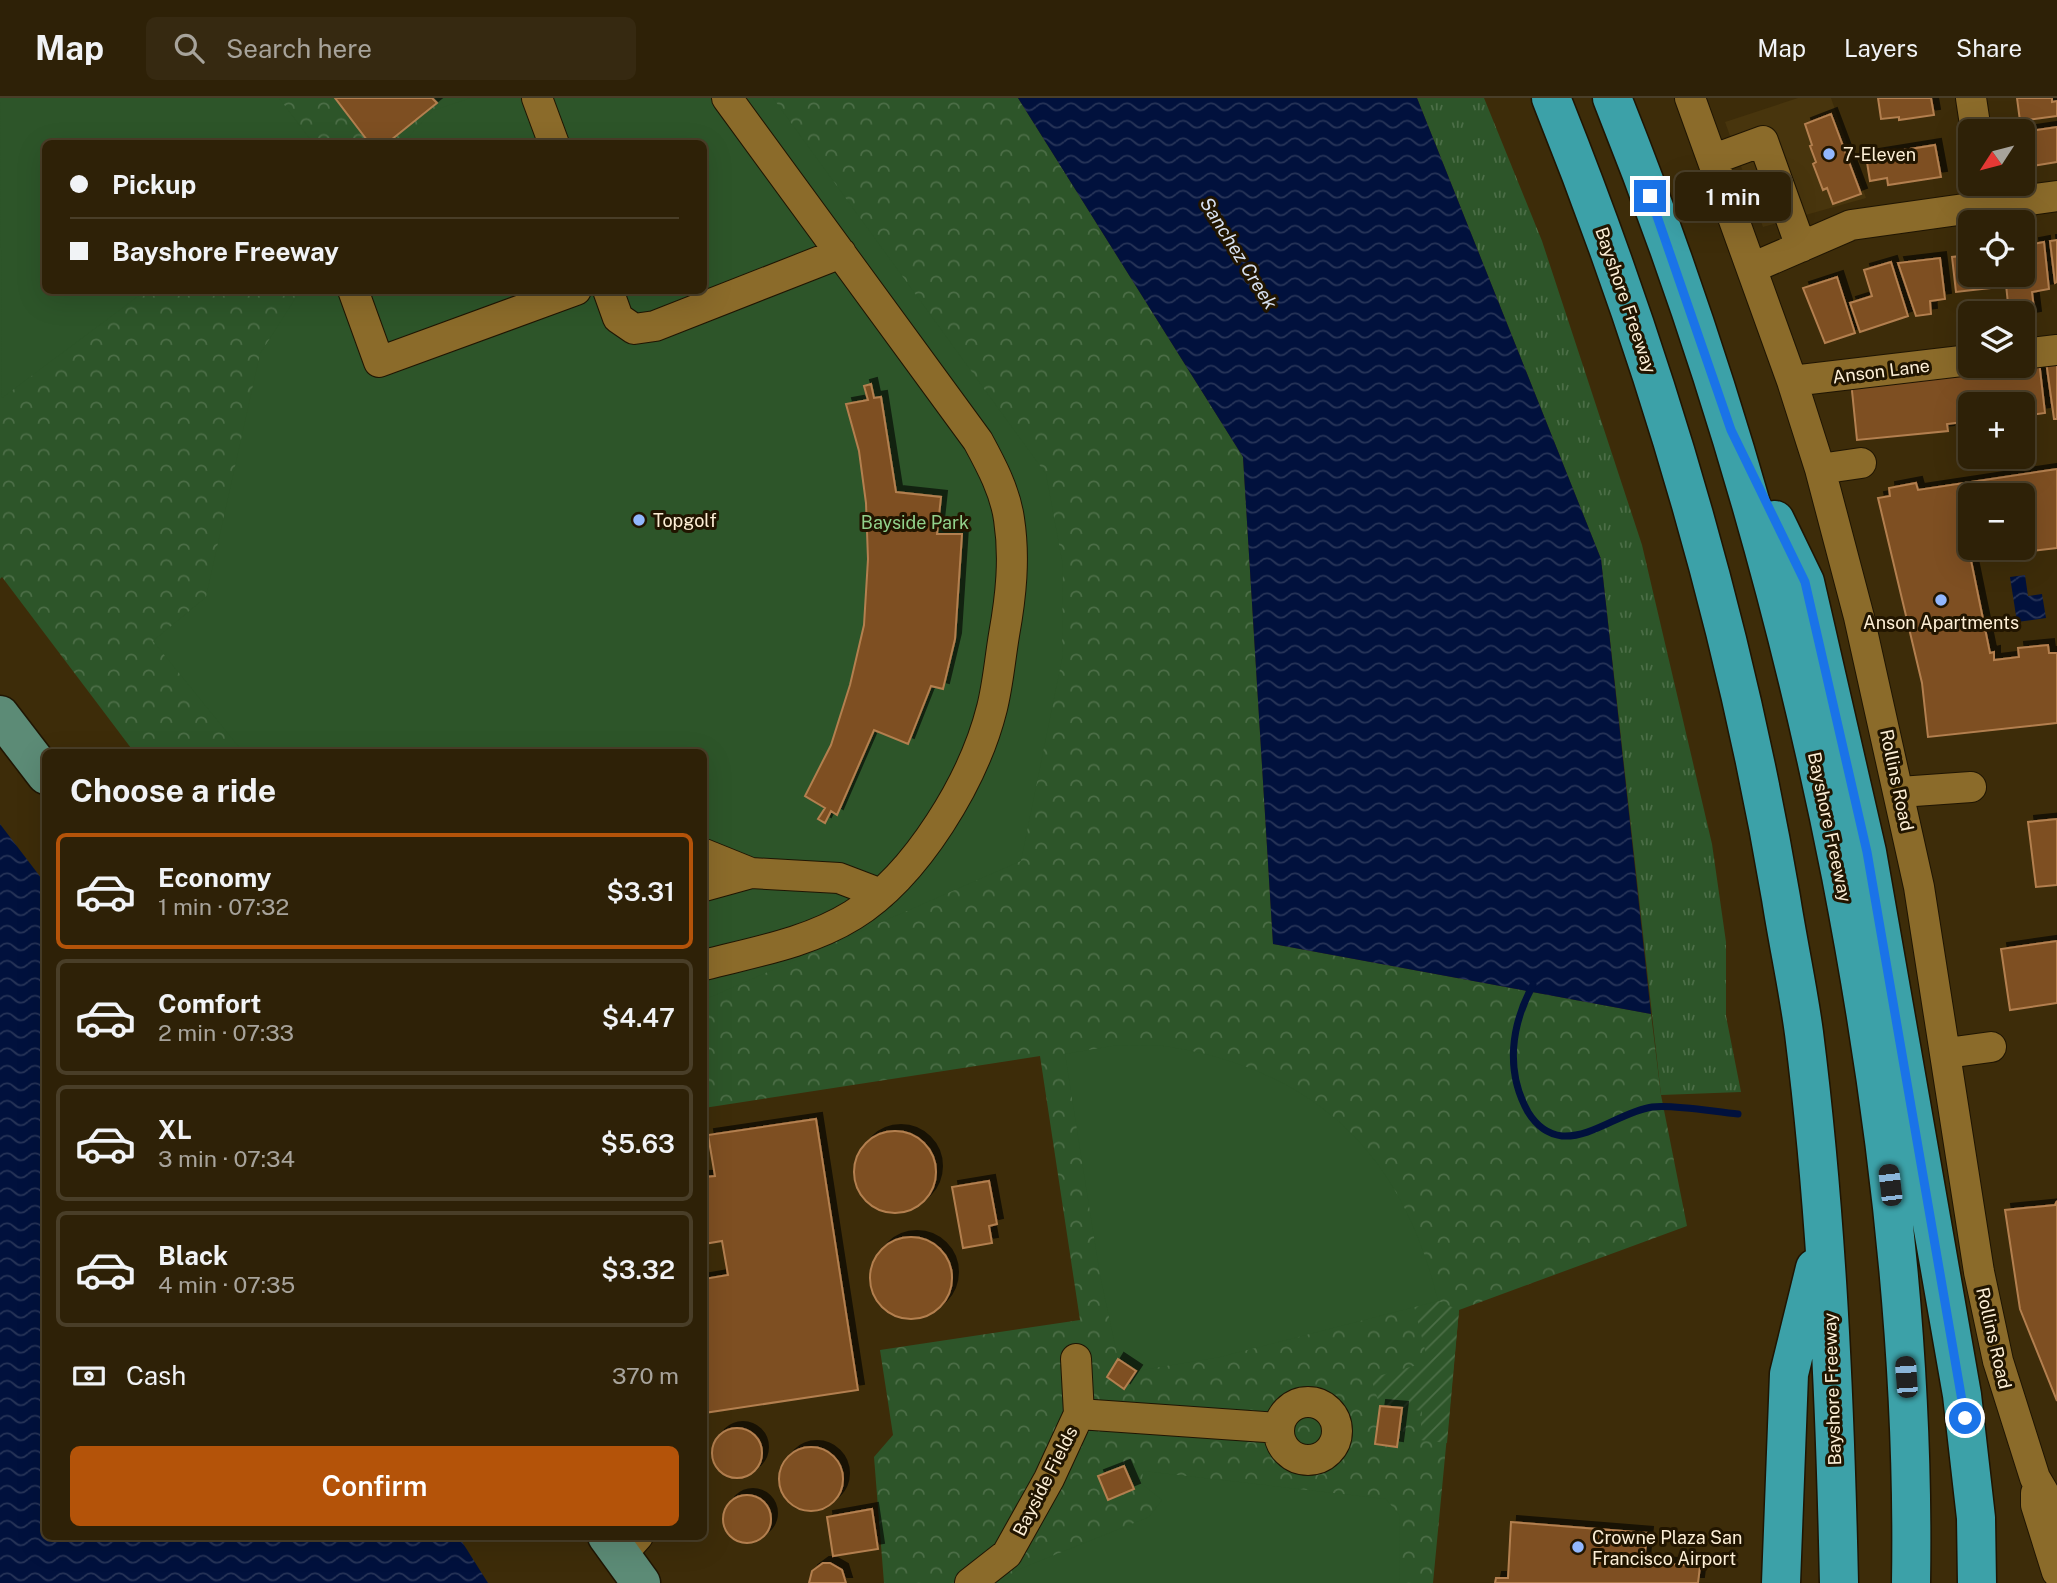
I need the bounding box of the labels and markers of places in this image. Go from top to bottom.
place label: 7-Eleven [1843,144,1916,165]
marker: 7-Eleven [1821,146,1837,162]
place label: Topgolf [653,510,717,531]
marker: Topgolf [631,512,647,528]
marker: Anson Apartments [1933,592,1949,608]
place label: Anson Apartments [1863,612,2019,633]
place label: Crowne Plaza San Francisco Airport [1592,1527,1742,1569]
marker: Crowne Plaza San Francisco Airport [1570,1539,1586,1555]

